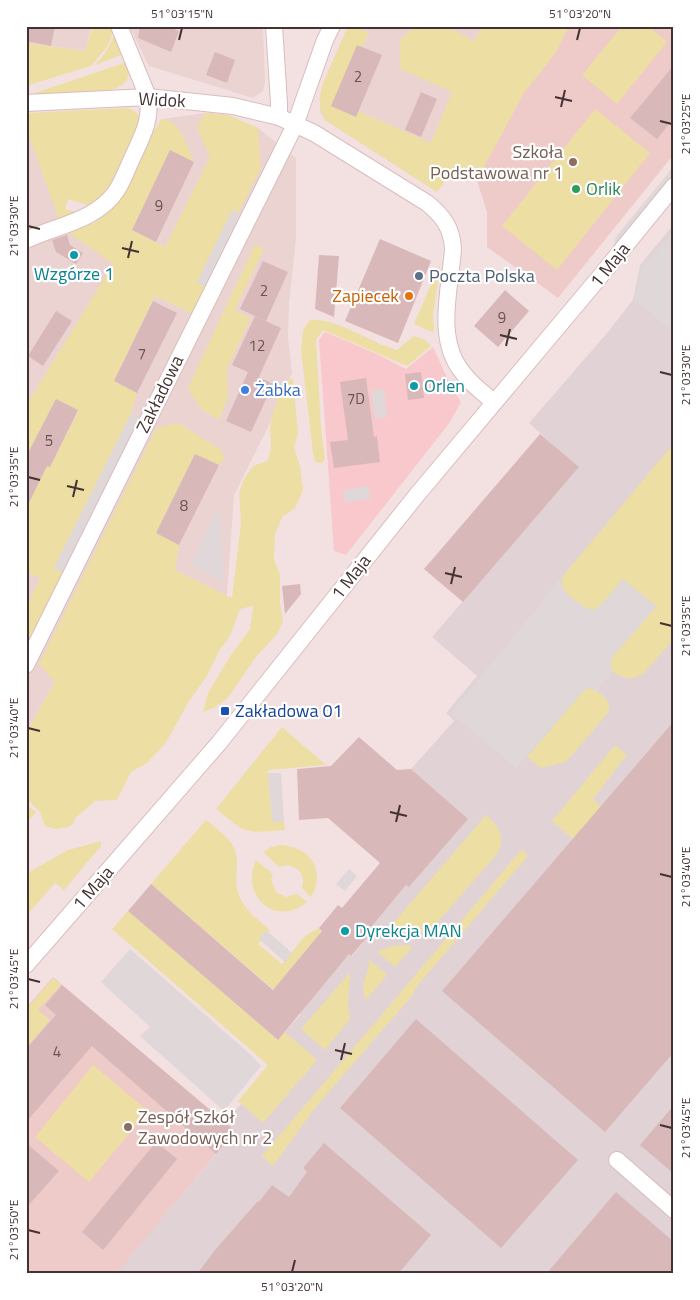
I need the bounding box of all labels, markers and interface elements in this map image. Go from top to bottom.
text: 51°03'15"N [151,4,213,23]
text: 51°03'20"N [549,4,611,23]
house number: 2 [354,65,362,88]
street label: Widok [138,85,187,114]
text: 21°03'25"E [676,93,695,154]
place label: Szkoła Podstawowa nr 1 [430,138,563,186]
marker: Szkoła Podstawowa nr 1 [567,156,579,168]
place label: Orlik [586,175,621,202]
marker: Orlik [570,183,582,195]
house number: 9 [155,194,163,217]
text: 21°03'30"E [4,195,23,256]
street label: 1 Maja [583,236,636,293]
marker: Wzgórze 1 [68,249,80,261]
place label: Wzgórze 1 [34,260,114,287]
place label: Poczta Polska [429,262,535,289]
marker: Poczta Polska [413,270,425,282]
house number: 2 [260,279,268,302]
place label: Zapiecek [332,282,399,309]
marker: Zapiecek [403,290,415,302]
house number: 9 [498,306,506,329]
house number: 12 [249,334,265,357]
house number: 7 [138,342,146,365]
text: 21°03'30"E [676,344,695,405]
street label: Zakładowa [129,350,190,437]
place label: Orlen [424,372,465,399]
place label: Żabka [255,376,301,403]
marker: Orlen [408,380,420,392]
marker: Żabka [239,384,251,396]
house number: 7D [347,387,365,410]
house number: 5 [45,429,53,452]
text: 21°03'35"E [4,446,23,507]
house number: 8 [180,494,188,517]
street label: 1 Maja [324,548,377,605]
text: 21°03'35"E [676,595,695,656]
text: 21°03'40"E [4,697,23,758]
place label: Zakładowa 01 [235,697,343,724]
marker: Zakładowa 01 [219,705,231,717]
text: 21°03'40"E [676,846,695,907]
street label: 1 Maja [66,860,120,916]
place label: Dyrekcja MAN [355,917,462,944]
marker: Dyrekcja MAN [339,925,351,937]
text: 21°03'45"E [4,948,23,1009]
house number: 4 [53,1040,61,1063]
text: 21°03'45"E [676,1097,695,1158]
place label: Zespół Szkół Zawodowych nr 2 [138,1103,272,1151]
marker: Zespół Szkół Zawodowych nr 2 [122,1121,134,1133]
text: 21°03'50"E [4,1199,23,1260]
text: 51°03'20"N [261,1277,323,1296]

